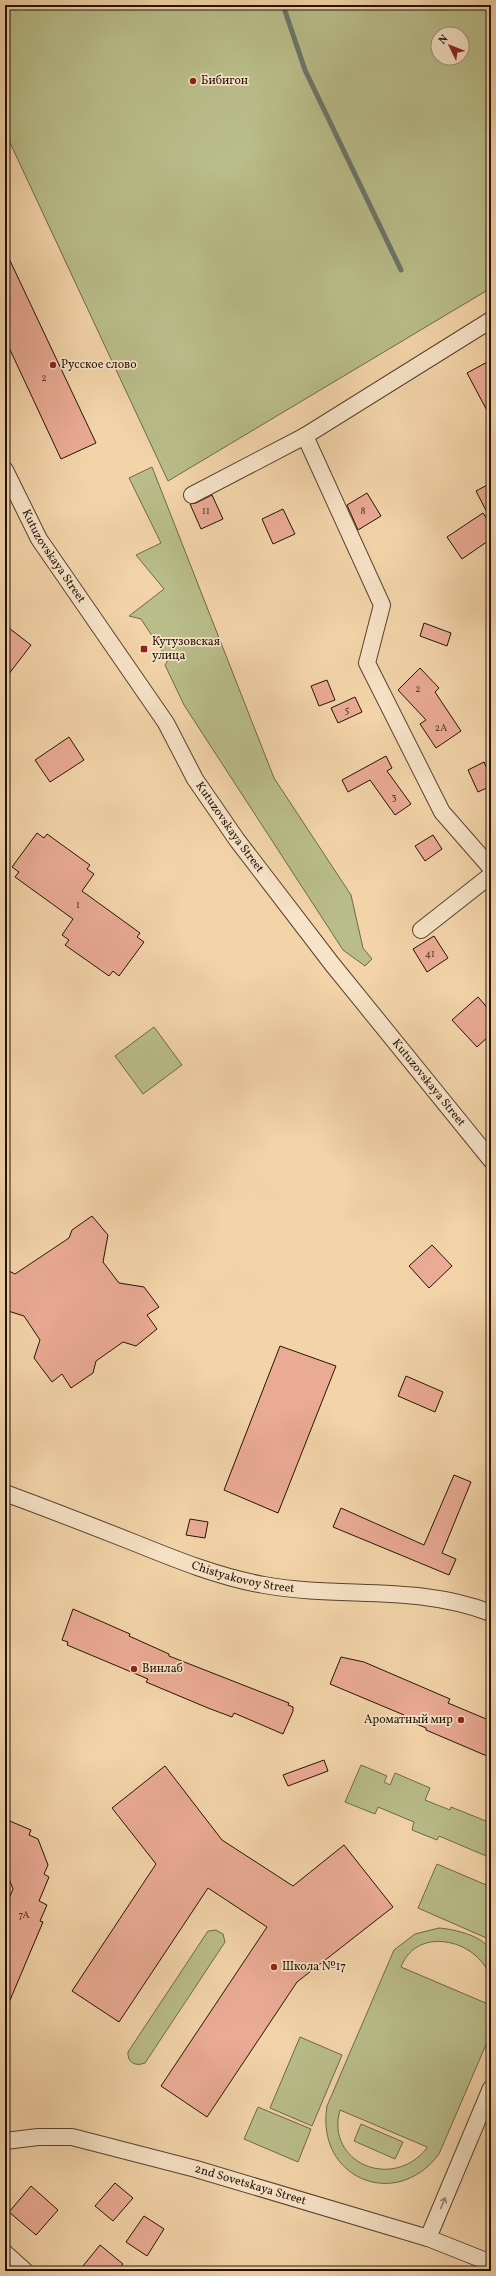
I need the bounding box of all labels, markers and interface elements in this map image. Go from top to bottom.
north arrow [430,26,470,66]
text: N [436,32,452,48]
place label: Бибигон [201,73,248,89]
marker: Бибигон [188,76,198,86]
place label: Русское слово [61,357,137,373]
marker: Русское слово [48,360,58,370]
house number: 2 [41,371,47,385]
house number: 11 [202,504,210,518]
house number: 8 [360,504,366,518]
street label: Kutuzovskaya Street [18,507,89,606]
place label: Кутузовская улица [152,634,220,664]
marker: Кутузовская улица [139,644,149,654]
house number: 2 [415,682,421,696]
house number: 5 [345,703,350,717]
house number: 2А [435,721,447,735]
street label: Kutuzovskaya Street [191,779,267,876]
house number: 3 [391,790,397,804]
house number: 1 [76,898,80,912]
house number: 41 [425,947,435,961]
street label: Kutuzovskaya Street [388,1036,469,1130]
street label: Chistyakovoy Street [189,1558,295,1597]
place label: Винлаб [142,1661,183,1677]
marker: Винлаб [129,1664,139,1674]
place label: Ароматный мир [364,1712,453,1728]
marker: Ароматный мир [456,1715,466,1725]
house number: 7А [19,1908,29,1922]
place label: Школа №17 [282,1959,346,1975]
marker: Школа №17 [269,1962,279,1972]
street label: 2nd Sovetskaya Street [193,2161,308,2209]
one-way arrow [439,2197,447,2209]

